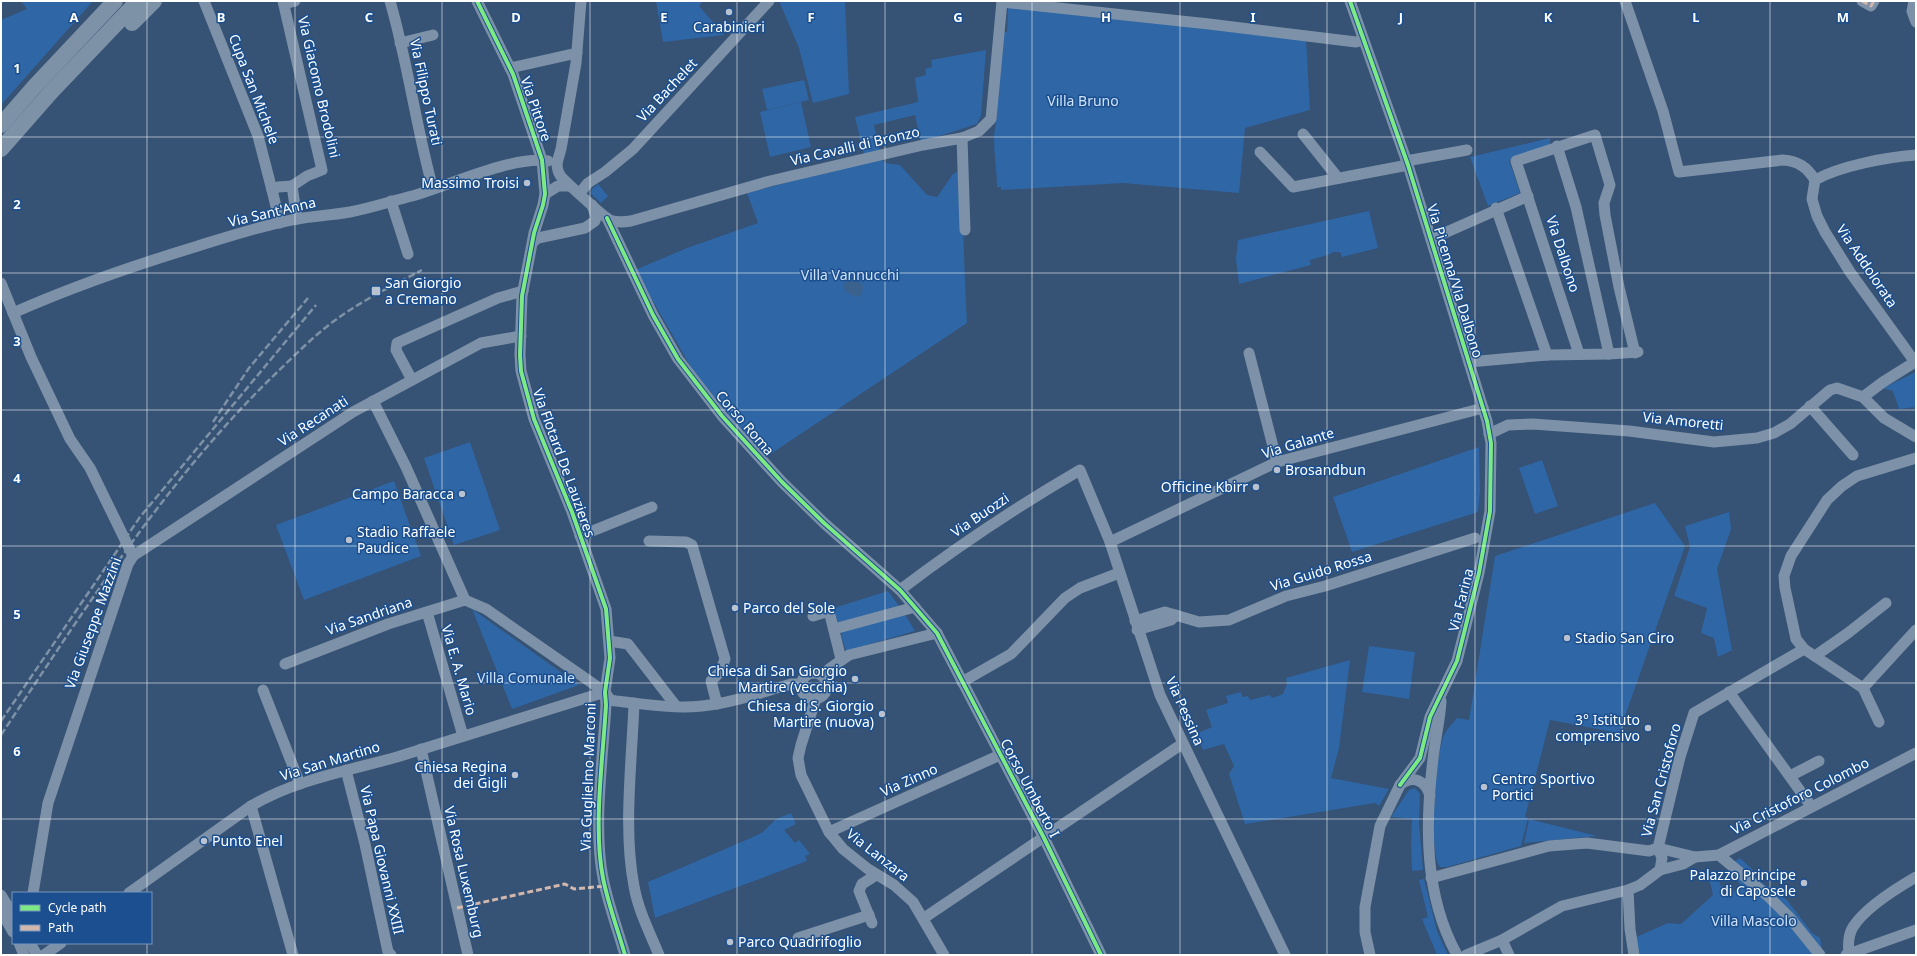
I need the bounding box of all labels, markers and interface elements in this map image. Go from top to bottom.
marker: Carabinieri [724,7,734,17]
text: A [70,8,79,26]
text: B [217,8,225,26]
text: C [365,8,373,26]
text: D [511,8,521,26]
text: E [660,8,668,26]
text: F [807,8,815,26]
text: G [953,8,963,26]
text: H [1101,8,1111,26]
text: I [1250,8,1256,26]
text: J [1398,8,1403,26]
text: K [1544,8,1553,26]
text: L [1692,8,1700,26]
text: M [1837,8,1849,26]
street label: Via Giacomo Brodolini [294,14,345,160]
place label: Carabinieri [693,17,765,36]
street label: Cupa San Michele [225,31,284,147]
street label: Via Filippo Turati [406,37,447,147]
street label: Via Bachelet [632,54,701,126]
text: 1 [13,59,21,77]
street label: Via Pittore [516,74,556,144]
park label: Villa Bruno [1047,91,1119,110]
street label: Via Cavalli di Bronzo [788,121,921,170]
place label: Massimo Troisi [421,173,519,192]
marker: Massimo Troisi [522,178,532,188]
street label: Via Sant'Anna [226,192,318,231]
text: 2 [13,195,21,213]
street label: Via Picenna/Via Dalbono [1423,202,1488,360]
street label: Via Dalbono [1542,213,1585,295]
street label: Via Addolorata [1833,220,1902,311]
park label: Villa Vannucchi [801,265,899,284]
place label: San Giorgio a Cremano [385,273,461,308]
marker: San Giorgio a Cremano [370,285,382,297]
text: 3 [13,332,21,350]
street label: Via Flotard De Lauzieres [529,386,600,540]
street label: Corso Roma [712,386,779,459]
street label: Via Recanati [274,391,351,450]
street label: Via Amoretti [1642,407,1724,434]
street label: Via Galante [1259,422,1336,463]
place label: Brosandbun [1285,460,1366,479]
marker: Brosandbun [1272,465,1282,475]
text: 4 [13,469,21,487]
place label: Officine Kbirr [1161,477,1248,496]
marker: Officine Kbirr [1251,482,1261,492]
place label: Campo Baracca [352,484,454,503]
street label: Via Buozzi [947,488,1013,541]
marker: Campo Baracca [457,489,467,499]
place label: Stadio Raffaele Paudice [357,522,455,557]
marker: Stadio Raffaele Paudice [344,535,354,545]
street label: Via Guido Rossa [1268,546,1374,595]
street label: Via Giuseppe Mazzini [60,554,125,691]
street label: Via Farina [1443,566,1478,633]
street label: Via Sandriana [323,592,415,639]
place label: Parco del Sole [743,598,835,617]
marker: Parco del Sole [730,603,740,613]
text: 5 [13,605,21,623]
street label: Via E. A. Mario [437,622,481,717]
place label: Stadio San Ciro [1575,628,1674,647]
marker: Stadio San Ciro [1562,633,1572,643]
place label: Chiesa di San Giorgio Martire (vecchia) [707,661,847,696]
park label: Villa Comunale [477,668,575,687]
street label: Via Pessina [1162,673,1209,748]
marker: Chiesa di San Giorgio Martire (vecchia) [850,674,860,684]
place label: Chiesa di S. Giorgio Martire (nuova) [747,696,874,731]
street label: Via Guglielmo Marconi [575,702,600,851]
marker: Chiesa di S. Giorgio Martire (nuova) [877,709,887,719]
place label: 3° Istituto comprensivo [1555,710,1640,745]
street label: Via San Cristoforo [1636,721,1685,839]
marker: 3° Istituto comprensivo [1643,723,1653,733]
street label: Corso Umberto I [996,735,1065,841]
street label: Via San Martino [278,736,382,785]
text: 6 [13,742,21,760]
street label: Via Cristoforo Colombo [1728,752,1872,839]
place label: Chiesa Regina dei Gigli [414,757,507,792]
street label: Via Zinno [877,758,940,801]
place label: Centro Sportivo Portici [1492,769,1595,804]
marker: Chiesa Regina dei Gigli [510,770,520,780]
marker: Centro Sportivo Portici [1479,782,1489,792]
street label: Via Papa Giovanni XXIII [356,784,409,936]
street label: Via Rosa Luxemburg [440,804,489,940]
street label: Via Lanzara [843,824,914,885]
place label: Punto Enel [212,831,283,850]
marker: Punto Enel [199,836,209,846]
place label: Palazzo Principe di Caposele [1690,865,1796,900]
marker: Palazzo Principe di Caposele [1799,878,1809,888]
legend [12,892,152,944]
text: Cycle path [48,899,106,916]
park label: Villa Mascolo [1711,911,1797,930]
text: Path [48,919,74,936]
place label: Parco Quadrifoglio [738,932,862,951]
marker: Parco Quadrifoglio [725,937,735,947]

